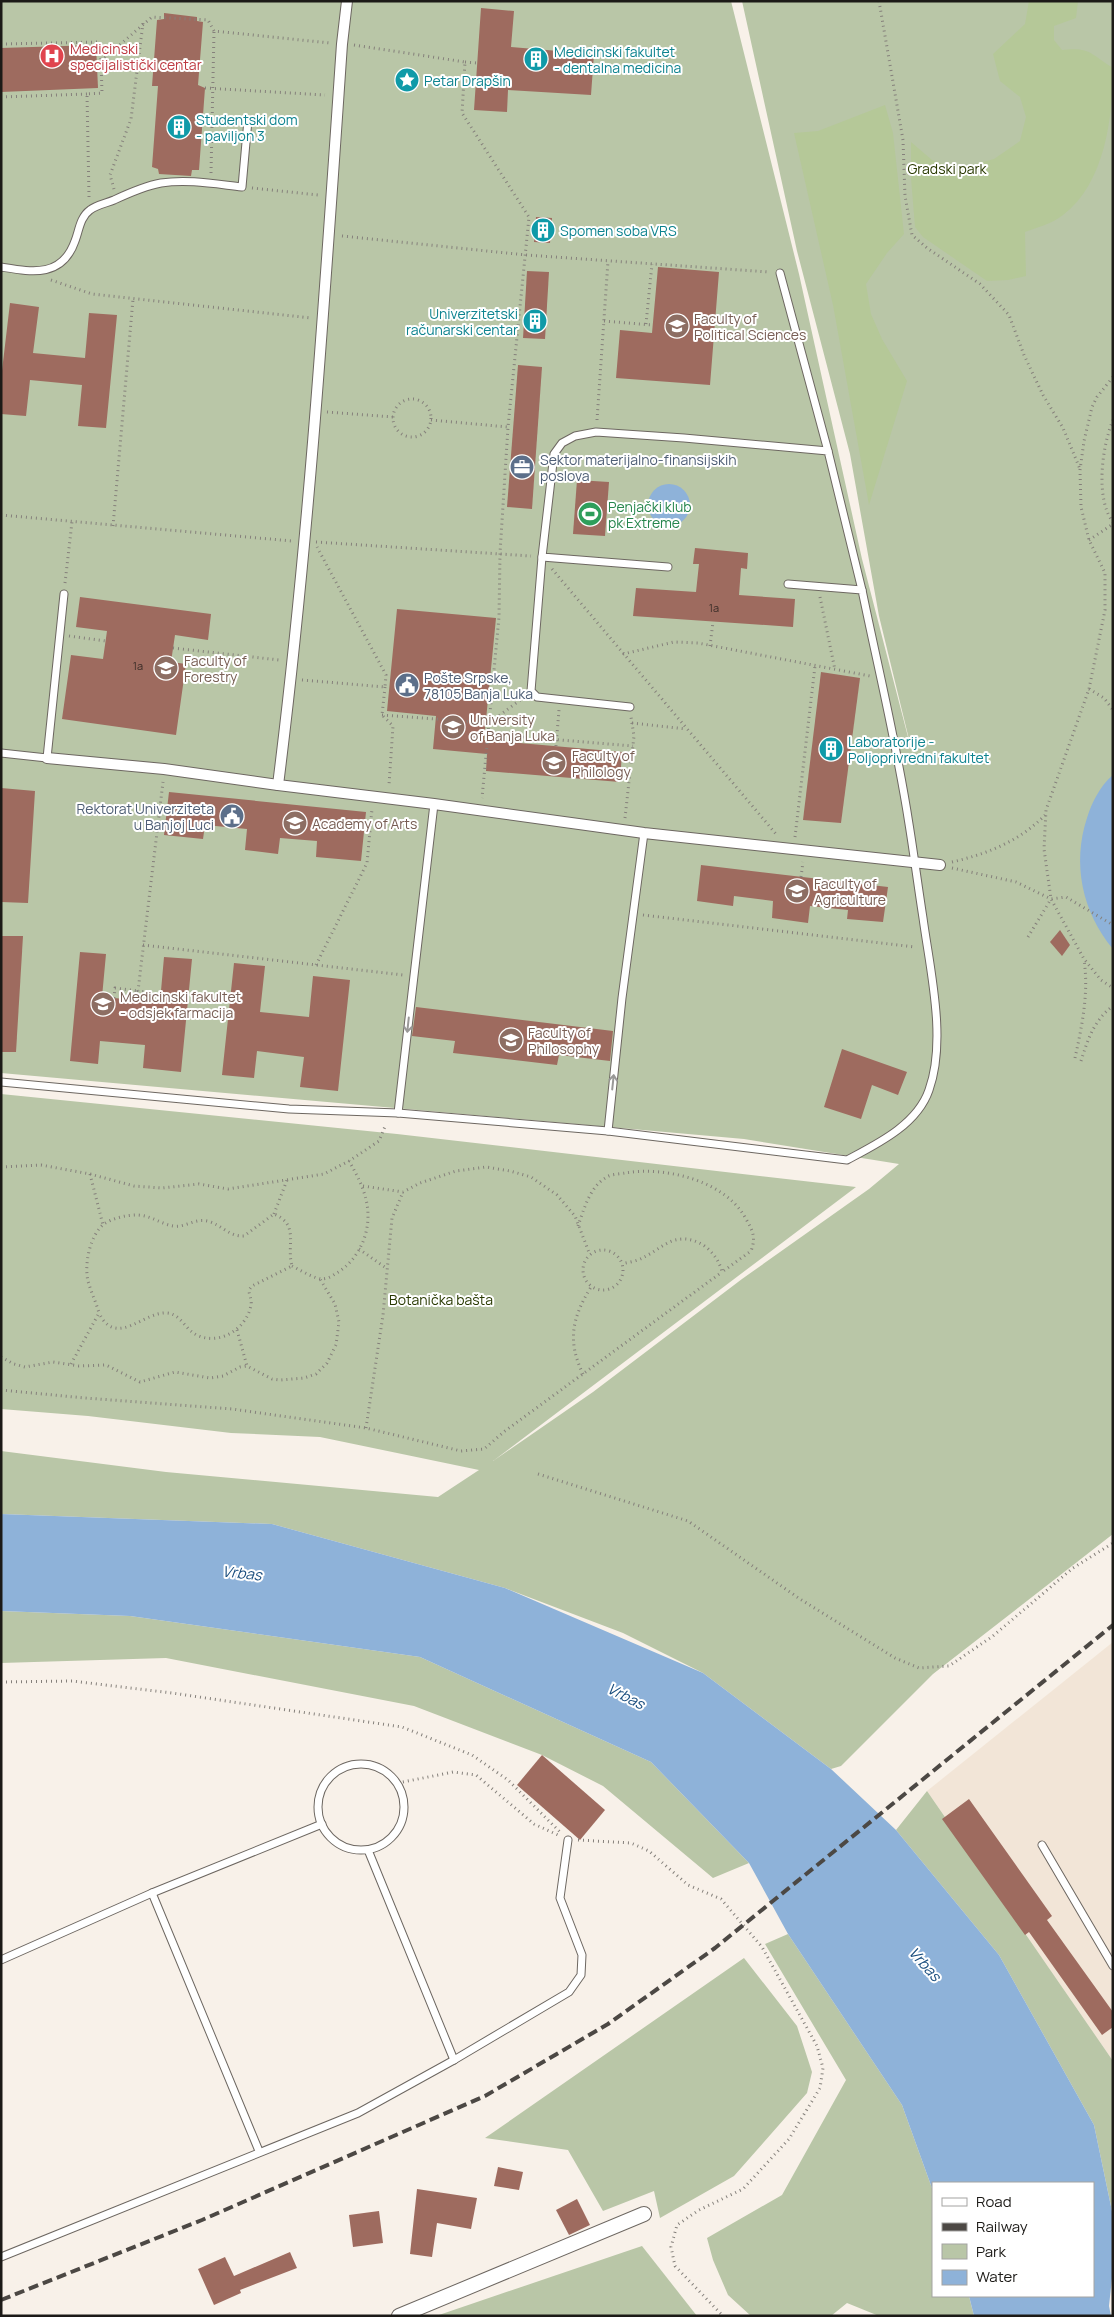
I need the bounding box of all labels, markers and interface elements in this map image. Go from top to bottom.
place label: Medicinski specijalistički centar [70,39,202,74]
place label: Medicinski fakultet - dentalna medicina [554,42,681,77]
hospital icon: Medicinski specijalistički centar [39,43,65,69]
building icon: Medicinski fakultet - dentalna medicina [523,46,549,72]
place icon: Petar Drapšin [394,67,420,93]
place label: Petar Drapšin [424,71,511,90]
place label: Studentski dom - paviljon 3 [196,110,298,145]
building icon: Studentski dom - paviljon 3 [166,114,192,140]
park label: Gradski park [907,159,988,178]
building icon: Spomen soba VRS [530,217,556,243]
place label: Spomen soba VRS [560,221,677,240]
place label: Univerzitetski računarski centar [406,304,518,339]
building icon: Univerzitetski računarski centar [522,308,548,334]
place label: Faculty of Political Sciences [694,309,806,344]
school or university icon: Faculty of Political Sciences [664,313,690,339]
place label: Sektor materijalno-finansijskih poslova [540,450,737,485]
office icon: Sektor materijalno-finansijskih poslova [509,454,535,480]
place label: Penjački klub pk Extreme [608,497,692,532]
sports icon: Penjački klub pk Extreme [577,501,603,527]
house number: 1а [709,600,719,615]
place label: Faculty of Forestry [184,651,247,686]
school or university icon: Faculty of Forestry [153,655,179,681]
house number: 1a [133,658,143,673]
place label: Pošte Srpske, 78105 Banja Luka [424,668,533,703]
public building icon: Pošte Srpske, 78105 Banja Luka [394,672,420,698]
place label: University of Banja Luka [470,710,555,745]
school or university icon: University of Banja Luka [440,714,466,740]
place label: Laboratorije - Poljoprivredni fakultet [848,732,990,767]
building icon: Laboratorije - Poljoprivredni fakultet [818,736,844,762]
place label: Faculty of Philology [572,746,635,781]
school or university icon: Faculty of Philology [541,750,567,776]
place label: Rektorat Univerziteta u Banjoj Luci [76,799,214,834]
public building icon: Rektorat Univerziteta u Banjoj Luci [219,803,245,829]
school or university icon: Academy of Arts [282,810,308,836]
place label: Academy of Arts [312,814,417,833]
place label: Faculty of Agriculture [814,874,886,909]
school or university icon: Faculty of Agriculture [784,878,810,904]
place label: Medicinski fakultet - odsjek farmacija [120,987,242,1022]
school or university icon: Medicinski fakultet - odsjek farmacija [90,991,116,1017]
one-way arrow [403,1016,413,1032]
place label: Faculty of Philosophy [528,1023,600,1058]
school or university icon: Faculty of Philosophy [498,1027,524,1053]
one-way arrow [608,1075,618,1091]
park label: Botanička bašta [389,1290,493,1309]
water label: Vrbas [221,1560,264,1586]
water label: Vrbas [604,1678,649,1715]
water label: Vrbas [904,1942,947,1987]
legend [932,2182,1094,2297]
text: Road [976,2191,1012,2212]
text: Railway [976,2216,1028,2237]
text: Park [976,2241,1006,2262]
text: Water [976,2266,1018,2287]

